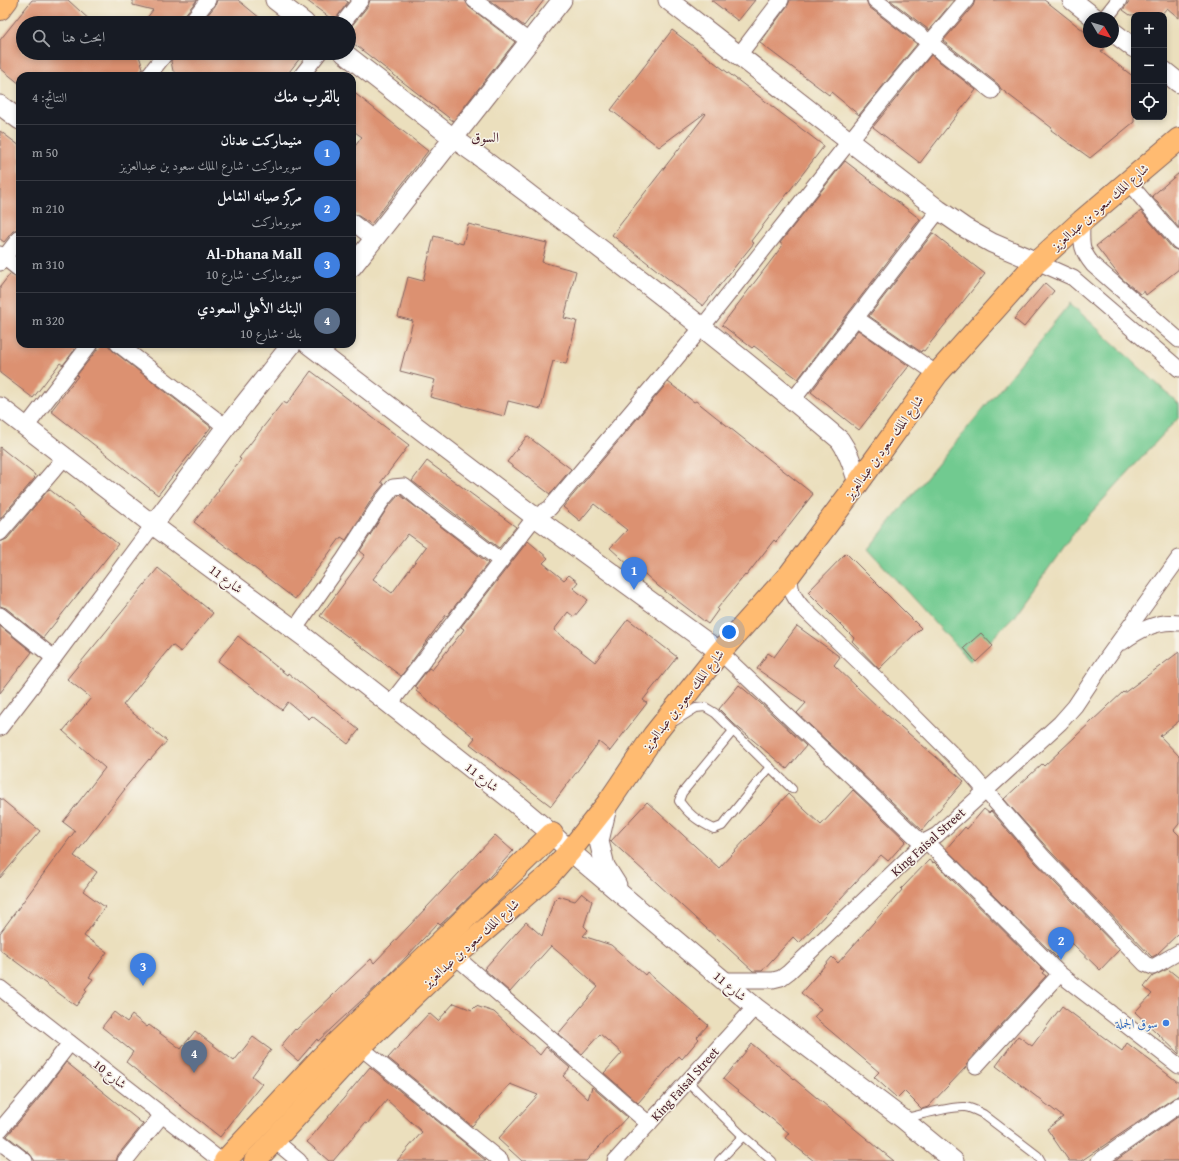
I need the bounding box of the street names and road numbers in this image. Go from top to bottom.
street label: شارع الملك سعود بن عبدالعزيز [1046,159,1154,258]
street label: شارع الملك سعود بن عبدالعزيز [839,391,930,505]
street label: شارع 11 [204,560,247,600]
street label: شارع الملك سعود بن عبدالعزيز [636,645,730,757]
street label: شارع 11 [460,758,503,798]
street label: King Faisal Street [887,803,970,881]
street label: شارع الملك سعود بن عبدالعزيز [417,894,525,994]
street label: شارع 11 [708,967,751,1007]
street label: King Faisal Street [646,1042,724,1125]
street label: شارع 10 [88,1055,131,1095]

